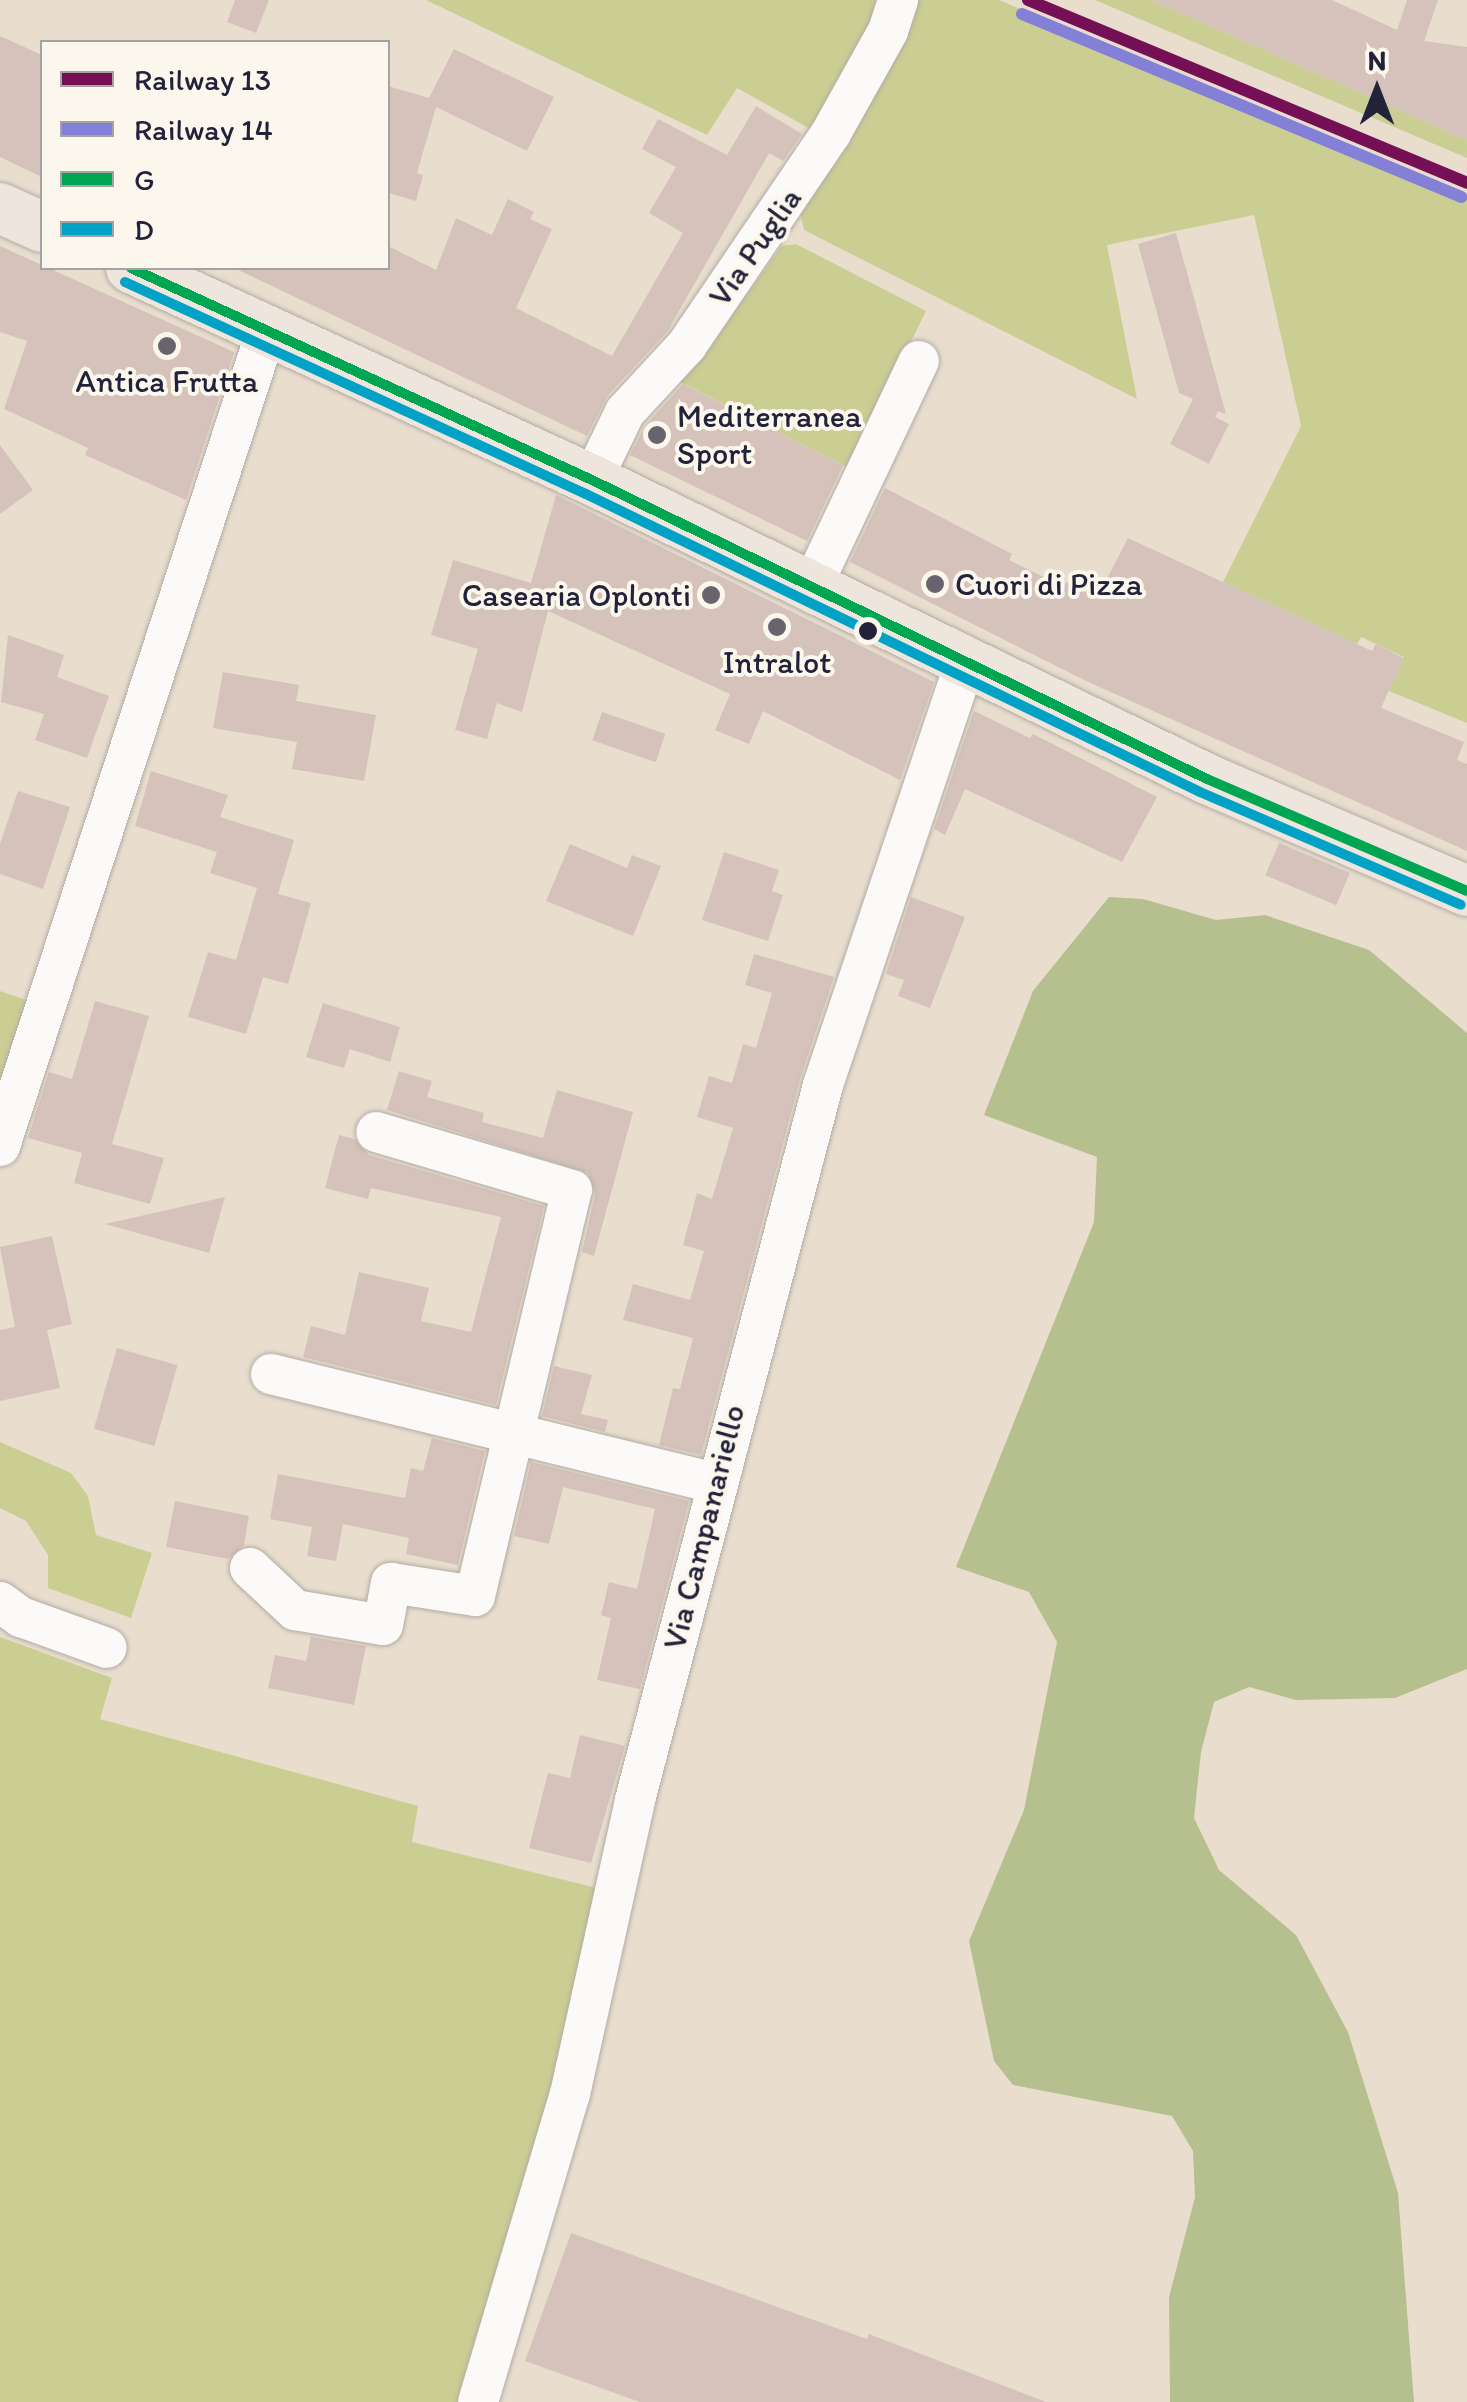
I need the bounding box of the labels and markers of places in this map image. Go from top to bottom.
marker: Antica Frutta [156,335,178,357]
place label: Antica Frutta [76,362,258,400]
place label: Mediterranea Sport [677,398,862,473]
marker: Mediterranea Sport [646,424,668,446]
place label: Cuori di Pizza [955,565,1142,603]
marker: Cuori di Pizza [924,573,946,595]
place label: Casearia Oplonti [461,576,691,614]
marker: Casearia Oplonti [700,584,722,606]
marker: Intralot [766,616,788,638]
unlabelled marker [858,621,878,641]
place label: Intralot [723,643,831,681]

